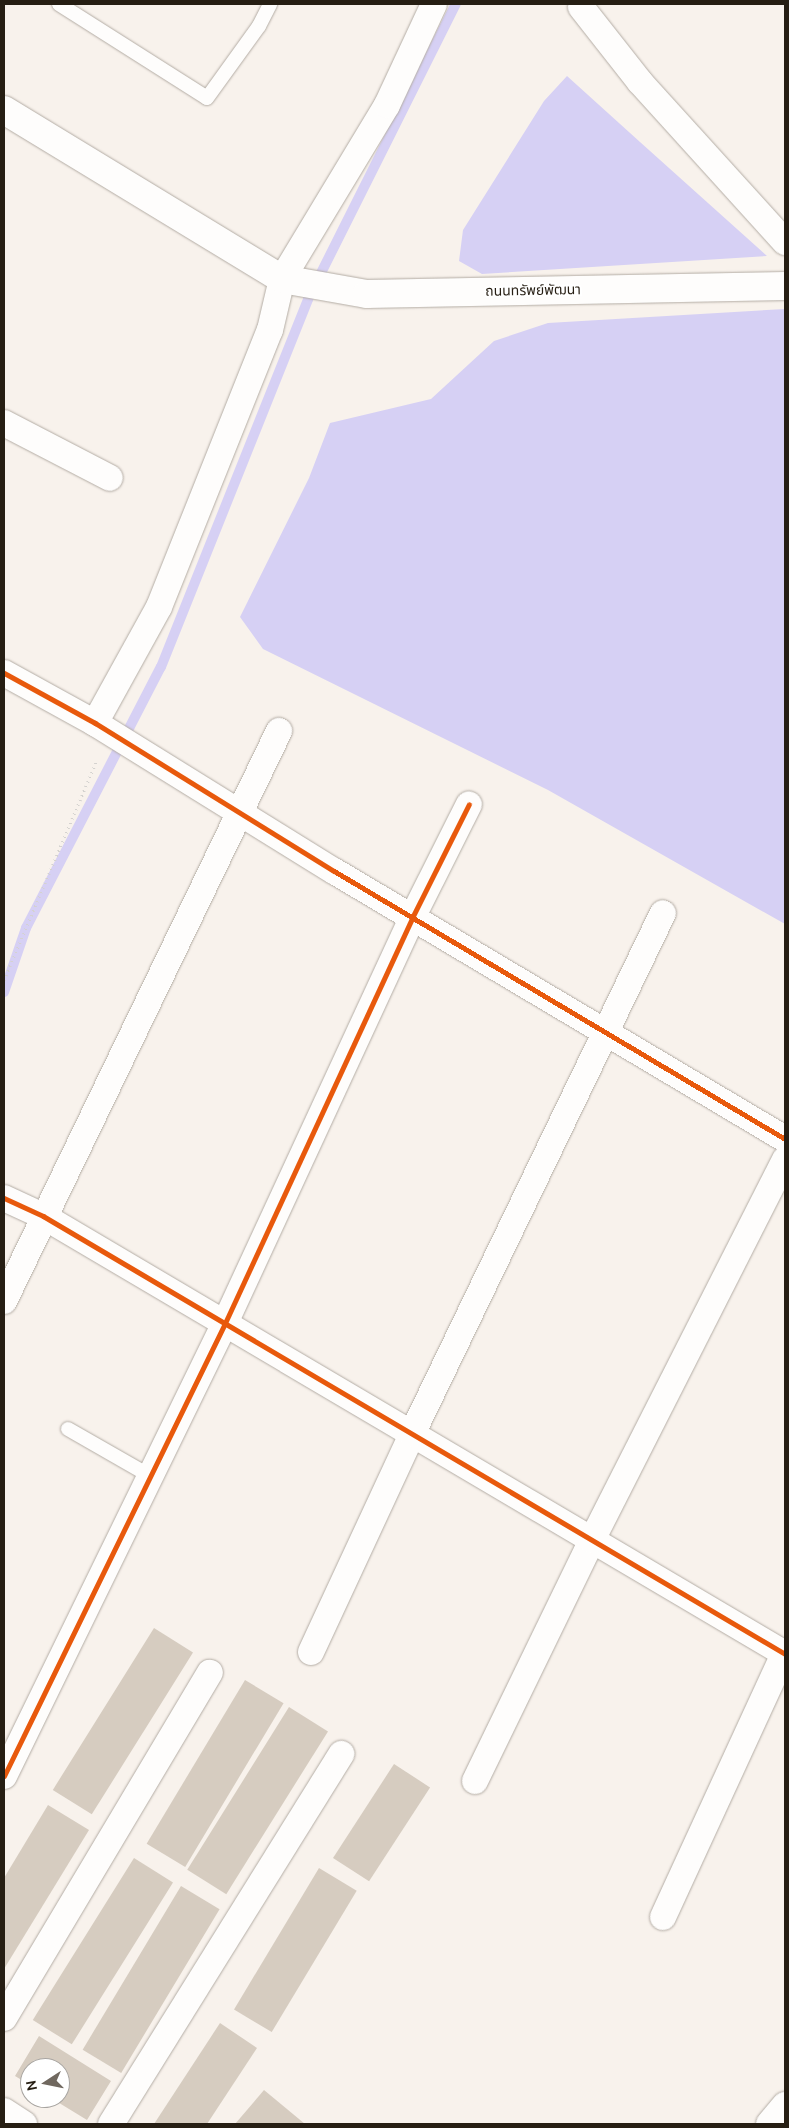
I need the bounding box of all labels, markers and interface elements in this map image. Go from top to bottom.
street label: ถนนทรัพย์พัฒนา [485,281,581,299]
north arrow [20,2058,70,2108]
text: N [22,2079,40,2092]

